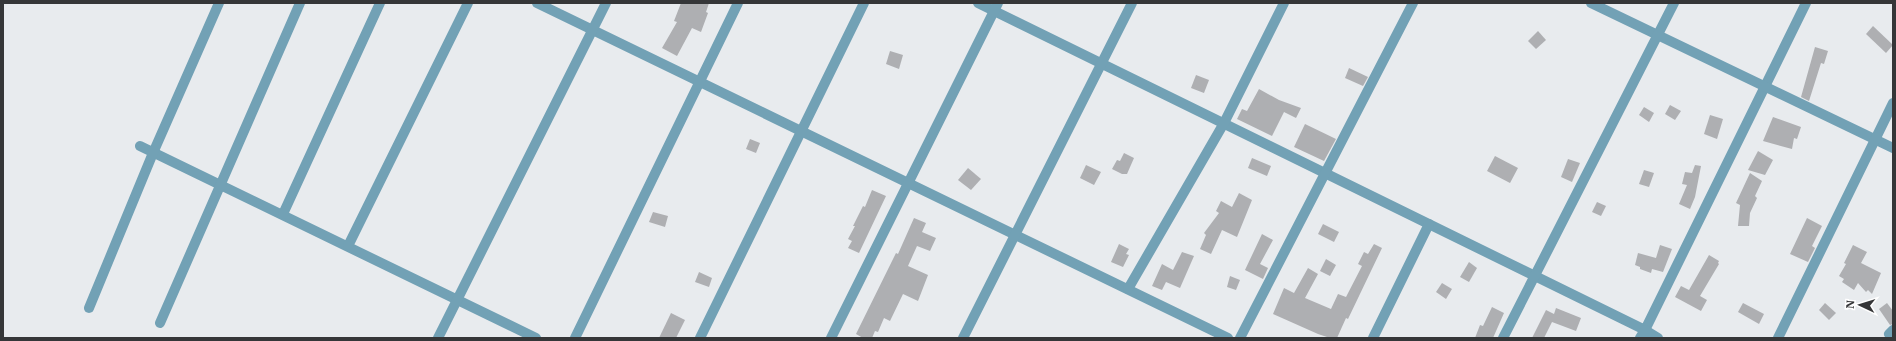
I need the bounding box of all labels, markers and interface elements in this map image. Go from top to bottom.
north arrow [1840,285,1880,325]
text: N [1843,299,1857,309]

